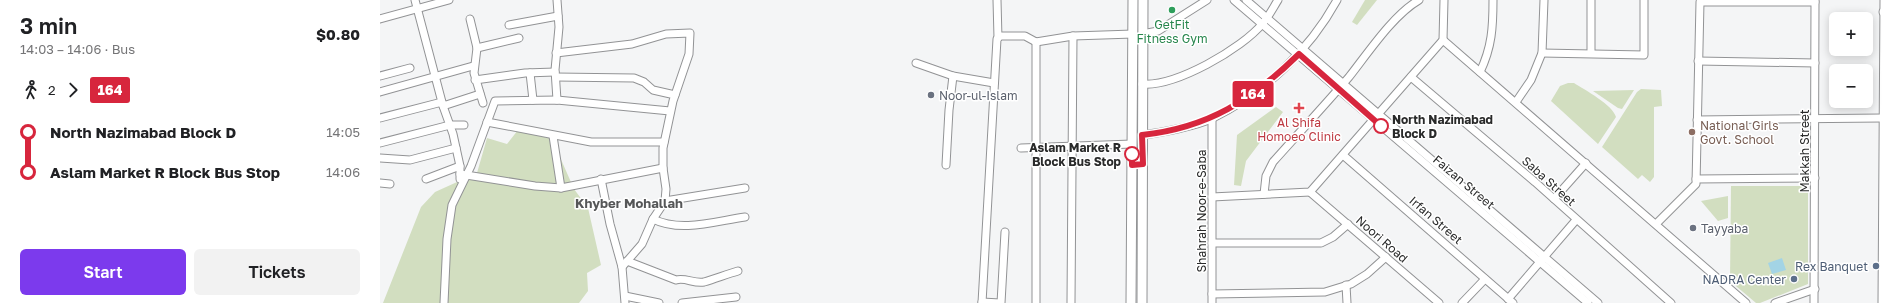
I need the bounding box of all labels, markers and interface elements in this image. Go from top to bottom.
marker: GetFit Fitness Gym [1167,5,1177,15]
text: 3 min [20,12,77,39]
map controls [1829,12,1873,108]
button: + [1829,12,1873,56]
place label: GetFit Fitness Gym [1136,17,1208,46]
text: $0.80 [316,25,360,43]
text: 14:03 – 14:06 · Bus [20,41,135,57]
button: − [1829,64,1873,108]
icon: walk [20,79,42,101]
icon: forward [62,79,84,101]
text: 164 [98,81,122,98]
line badge: 164 [1230,81,1276,107]
text: 2 [48,82,56,98]
text: 164 [1241,85,1265,102]
place label: Noor-ul-Islam [939,88,1018,103]
marker: Noor-ul-Islam [926,90,936,100]
marker: Al Shifa Homoeo Clinic [1293,102,1305,114]
street label: Makkah Street [1797,109,1812,193]
place label: North Nazimabad Block D [1392,112,1493,141]
place label: Al Shifa Homoeo Clinic [1257,115,1341,144]
marker: North Nazimabad Block D [1373,118,1389,134]
place label: National Girls Govt. School [1700,118,1779,147]
text: North Nazimabad Block D [50,123,236,141]
text: 14:05 [326,124,360,140]
marker: National Girls Govt. School [1687,127,1697,137]
place label: Aslam Market R Block Bus Stop [1029,140,1122,169]
marker: Aslam Market R Block Bus Stop [1124,146,1140,162]
street label: Shahrah Noor-e-Saba [1194,149,1209,273]
street label: Faizan Street [1430,152,1498,212]
street label: Saba Street [1519,153,1579,209]
text: Aslam Market R Block Bus Stop [50,163,280,181]
text: 14:06 [326,164,360,180]
street label: Irfan Street [1406,193,1466,247]
district label: Khyber Mohallah [575,195,683,211]
street label: Noori Road [1353,212,1411,266]
place label: Tayyaba [1701,221,1748,236]
marker: Tayyaba [1688,223,1698,233]
button: Start [20,249,186,295]
button: Tickets [194,249,360,295]
place label: Rex Banquet [1795,259,1868,274]
marker: Rex Banquet [1871,261,1881,271]
place label: NADRA Center [1702,272,1786,287]
marker: NADRA Center [1789,274,1799,284]

